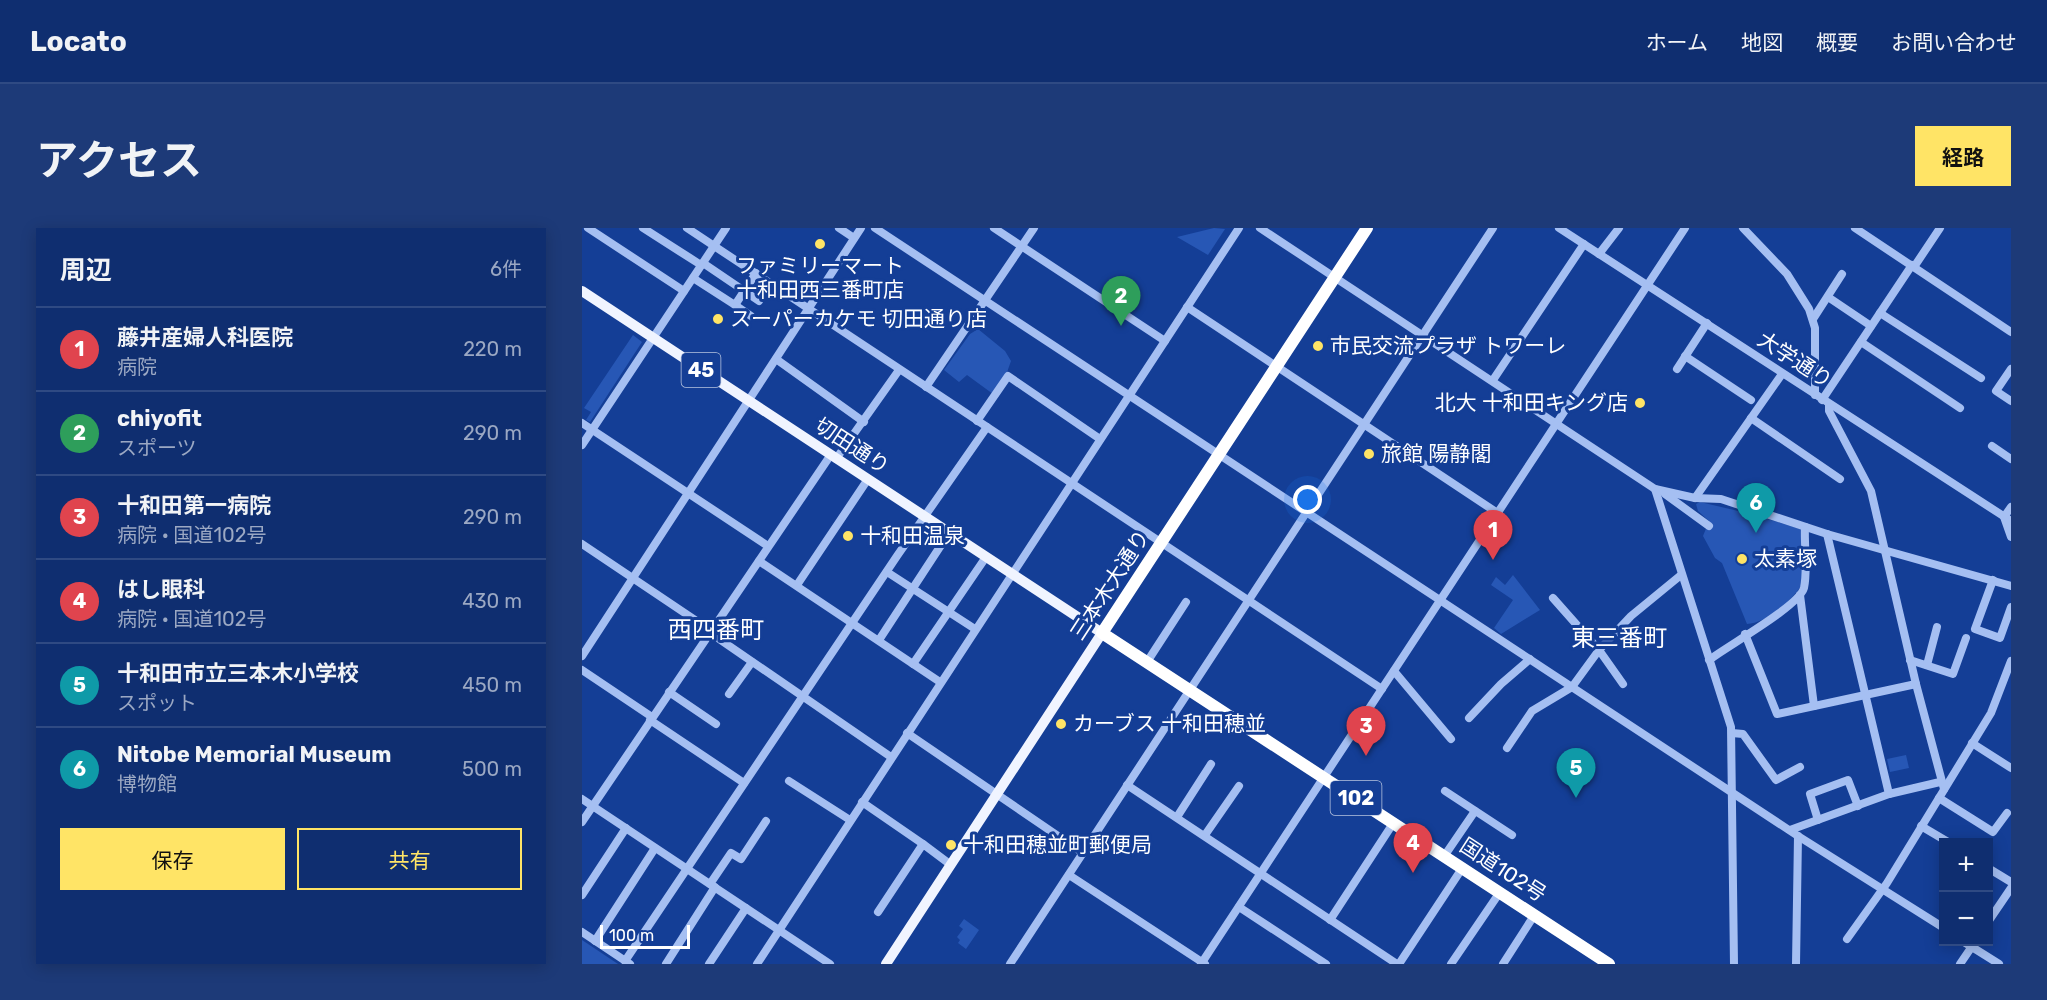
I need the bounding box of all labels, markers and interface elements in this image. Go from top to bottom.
text: Locato [30,25,127,58]
text: ホーム [1646,30,1708,55]
text: 地図 [1741,30,1783,55]
text: 概要 [1816,30,1858,55]
text: お問い合わせ [1891,30,2017,55]
button: 経路 [1915,126,2011,186]
text: アクセス [36,136,202,186]
marker: ファミリーマート 十和田西三番町店 [813,237,827,251]
place label: ファミリーマート 十和田西三番町店 [736,253,904,302]
text: 周辺 [60,255,112,286]
text: 6件 [490,257,522,281]
pin: 2 [1102,276,1140,326]
place label: スーパーカケモ 切田通り店 [730,306,987,331]
marker: スーパーカケモ 切田通り店 [711,312,725,326]
text: 藤井産婦人科医院 [117,324,293,351]
street label: 大学通り [1753,326,1837,393]
place label: 市民交流プラザ トワーレ [1330,333,1566,358]
text: 1 [75,337,84,361]
text: 220 m [463,337,522,361]
marker: 市民交流プラザ トワーレ [1311,339,1325,353]
road number: 45 [682,353,720,387]
text: 病院 [117,355,157,379]
place label: 北大 十和田キング店 [1434,390,1628,415]
marker: 北大 十和田キング店 [1633,396,1647,410]
text: chiyofit [117,405,202,432]
street label: 切田通り [810,412,894,479]
text: 2 [73,421,86,445]
text: 290 m [463,421,522,445]
text: スポーツ [117,436,197,460]
place label: 旅館 陽静閣 [1381,441,1491,466]
marker: 旅館 陽静閣 [1362,447,1376,461]
pin: 6 [1736,484,1776,533]
your location [1293,485,1322,514]
text: 十和田第一病院 [117,492,271,519]
text: 3 [73,505,86,529]
text: 290 m [463,505,522,529]
pin: 1 [1474,510,1512,560]
text: 病院 · 国道102号 [117,523,266,547]
place label: 十和田温泉 [860,523,965,548]
street label: 三本木大通り [1065,525,1154,644]
marker: 十和田温泉 [841,529,855,543]
place label: 太素塚 [1754,546,1817,571]
marker: 太素塚 [1735,552,1749,566]
text: はし眼科 [117,576,205,603]
text: 4 [73,589,86,613]
text: 430 m [462,589,522,613]
text: 病院 · 国道102号 [117,607,266,631]
district label: 西四番町 [668,616,764,644]
district label: 東三番町 [1571,624,1667,652]
text: 十和田市立三本木小学校 [117,660,359,687]
text: 5 [73,673,86,697]
text: 450 m [462,673,522,697]
text: スポット [117,691,197,715]
pin: 3 [1346,706,1386,756]
place label: カーブス 十和田穂並 [1073,711,1266,736]
marker: カーブス 十和田穂並 [1054,717,1068,731]
text: Nitobe Memorial Museum [117,741,391,768]
pin: 5 [1556,748,1596,798]
text: 6 [73,757,86,781]
text: 500 m [462,757,522,781]
text: 博物館 [117,772,177,796]
road number: 102 [1330,781,1382,815]
pin: 4 [1394,824,1432,873]
button: 保存 [60,828,285,890]
button: 共有 [297,828,522,890]
place label: 十和田穂並町郵便局 [963,832,1152,857]
street label: 国道102号 [1456,833,1551,907]
marker: 十和田穂並町郵便局 [944,838,958,852]
map controls [1939,838,1993,946]
button: + [1939,838,1993,892]
button: − [1939,892,1993,946]
scale bar [600,922,690,950]
text: 100 m [609,926,654,945]

